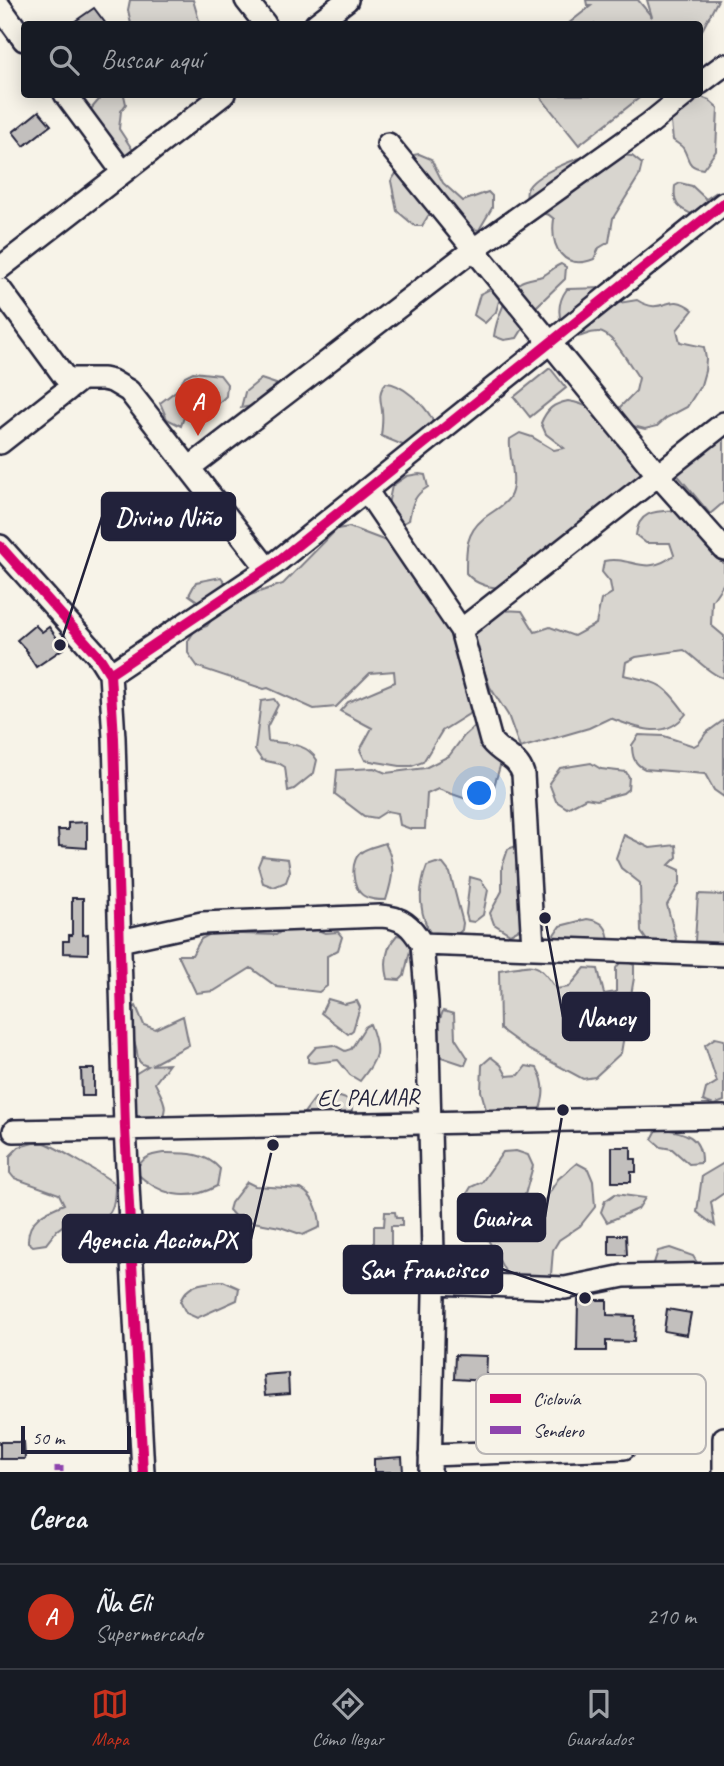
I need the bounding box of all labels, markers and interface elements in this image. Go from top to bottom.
search box [21,21,703,98]
icon: search [45,41,83,79]
text: Buscar aquí [101,43,203,76]
pin: A [175,378,221,436]
callout: Divino Niño [102,493,235,540]
text: Divino Niño [115,501,222,534]
your location [462,776,496,810]
callout: Nancy [563,993,649,1040]
text: Nancy [577,1001,638,1034]
street label: EL PALMAR [317,1081,421,1113]
callout: Guaira [458,1194,545,1241]
text: Guaira [471,1201,533,1234]
callout: Agencia AccionPX [63,1215,251,1262]
text: Agencia AccionPX [77,1223,240,1256]
callout: San Francisco [344,1246,502,1293]
text: San Francisco [358,1253,489,1286]
legend [476,1374,706,1454]
text: Ciclovía [533,1387,582,1411]
text: Sendero [533,1419,585,1443]
scale bar [21,1423,131,1455]
text: 50 m [32,1426,64,1450]
text: Cerca [28,1499,86,1537]
text: Ña Eli [95,1586,151,1619]
text: A [45,1602,57,1631]
text: 210 m [647,1602,696,1631]
text: Supermercado [95,1619,203,1648]
tab: Mapa [91,1685,129,1751]
tab: Cómo llegar [312,1685,384,1751]
tab: Guardados [566,1685,633,1751]

